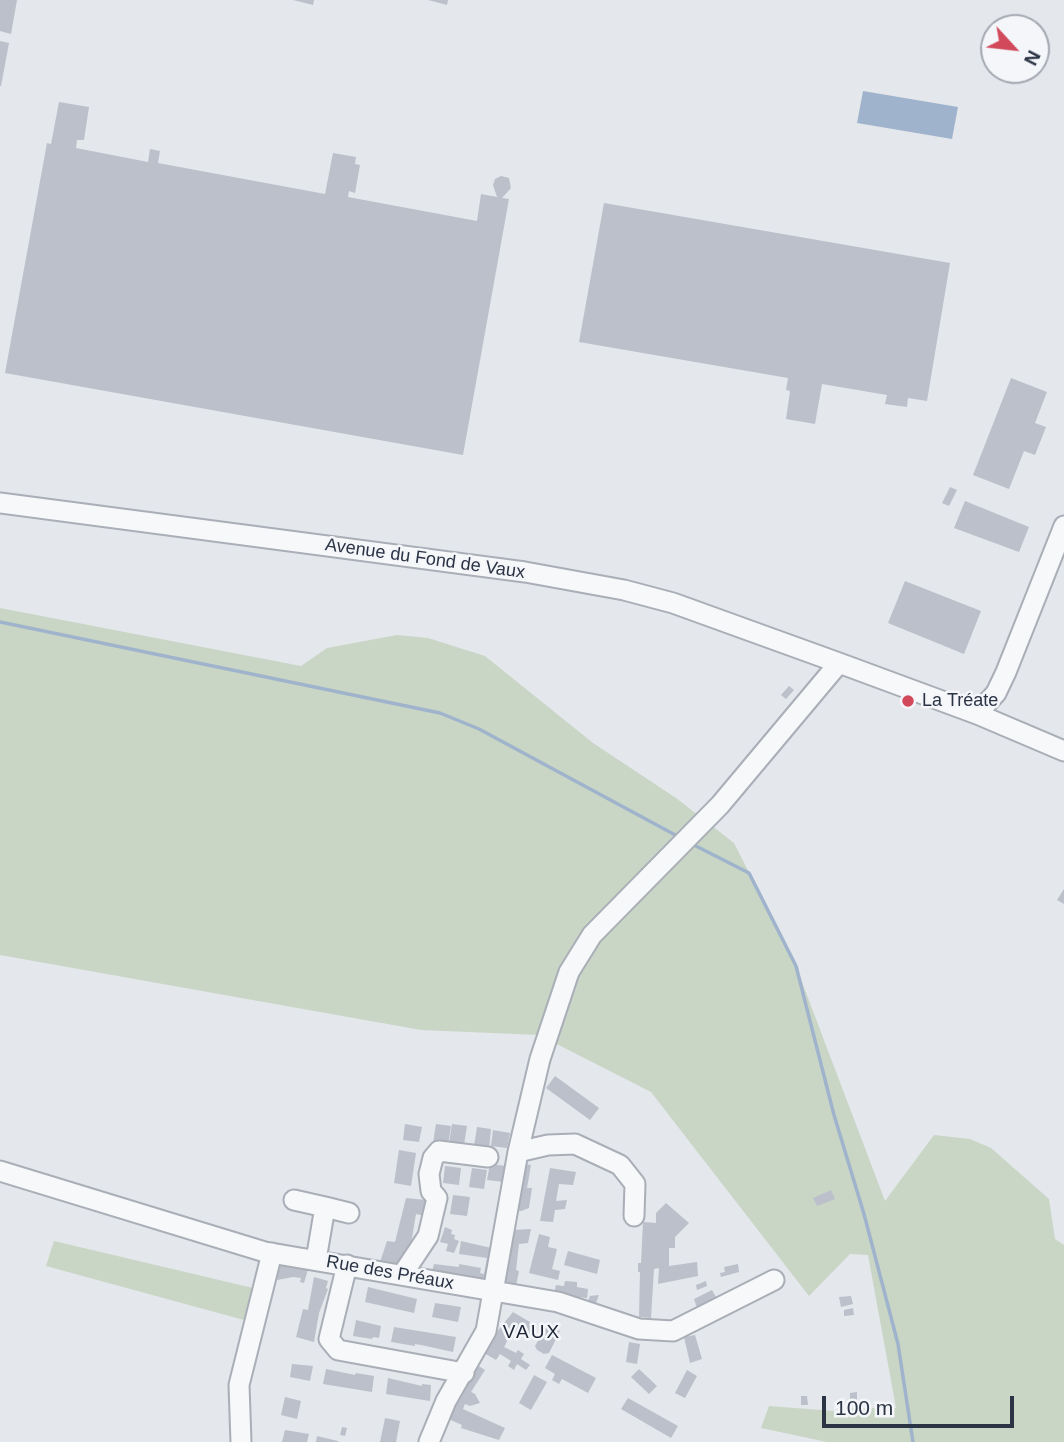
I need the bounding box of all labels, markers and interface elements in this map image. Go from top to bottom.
north arrow [980,14,1050,84]
text: N [1020,47,1045,69]
street label: Avenue du Fond de Vaux [324,534,526,584]
place label: La Tréate [922,690,998,712]
marker: La Tréate [900,693,916,709]
street label: Rue des Préaux [325,1251,455,1295]
district label: VAUX [503,1322,561,1344]
scale bar [826,1382,1018,1426]
text: 100 m [835,1396,893,1419]

